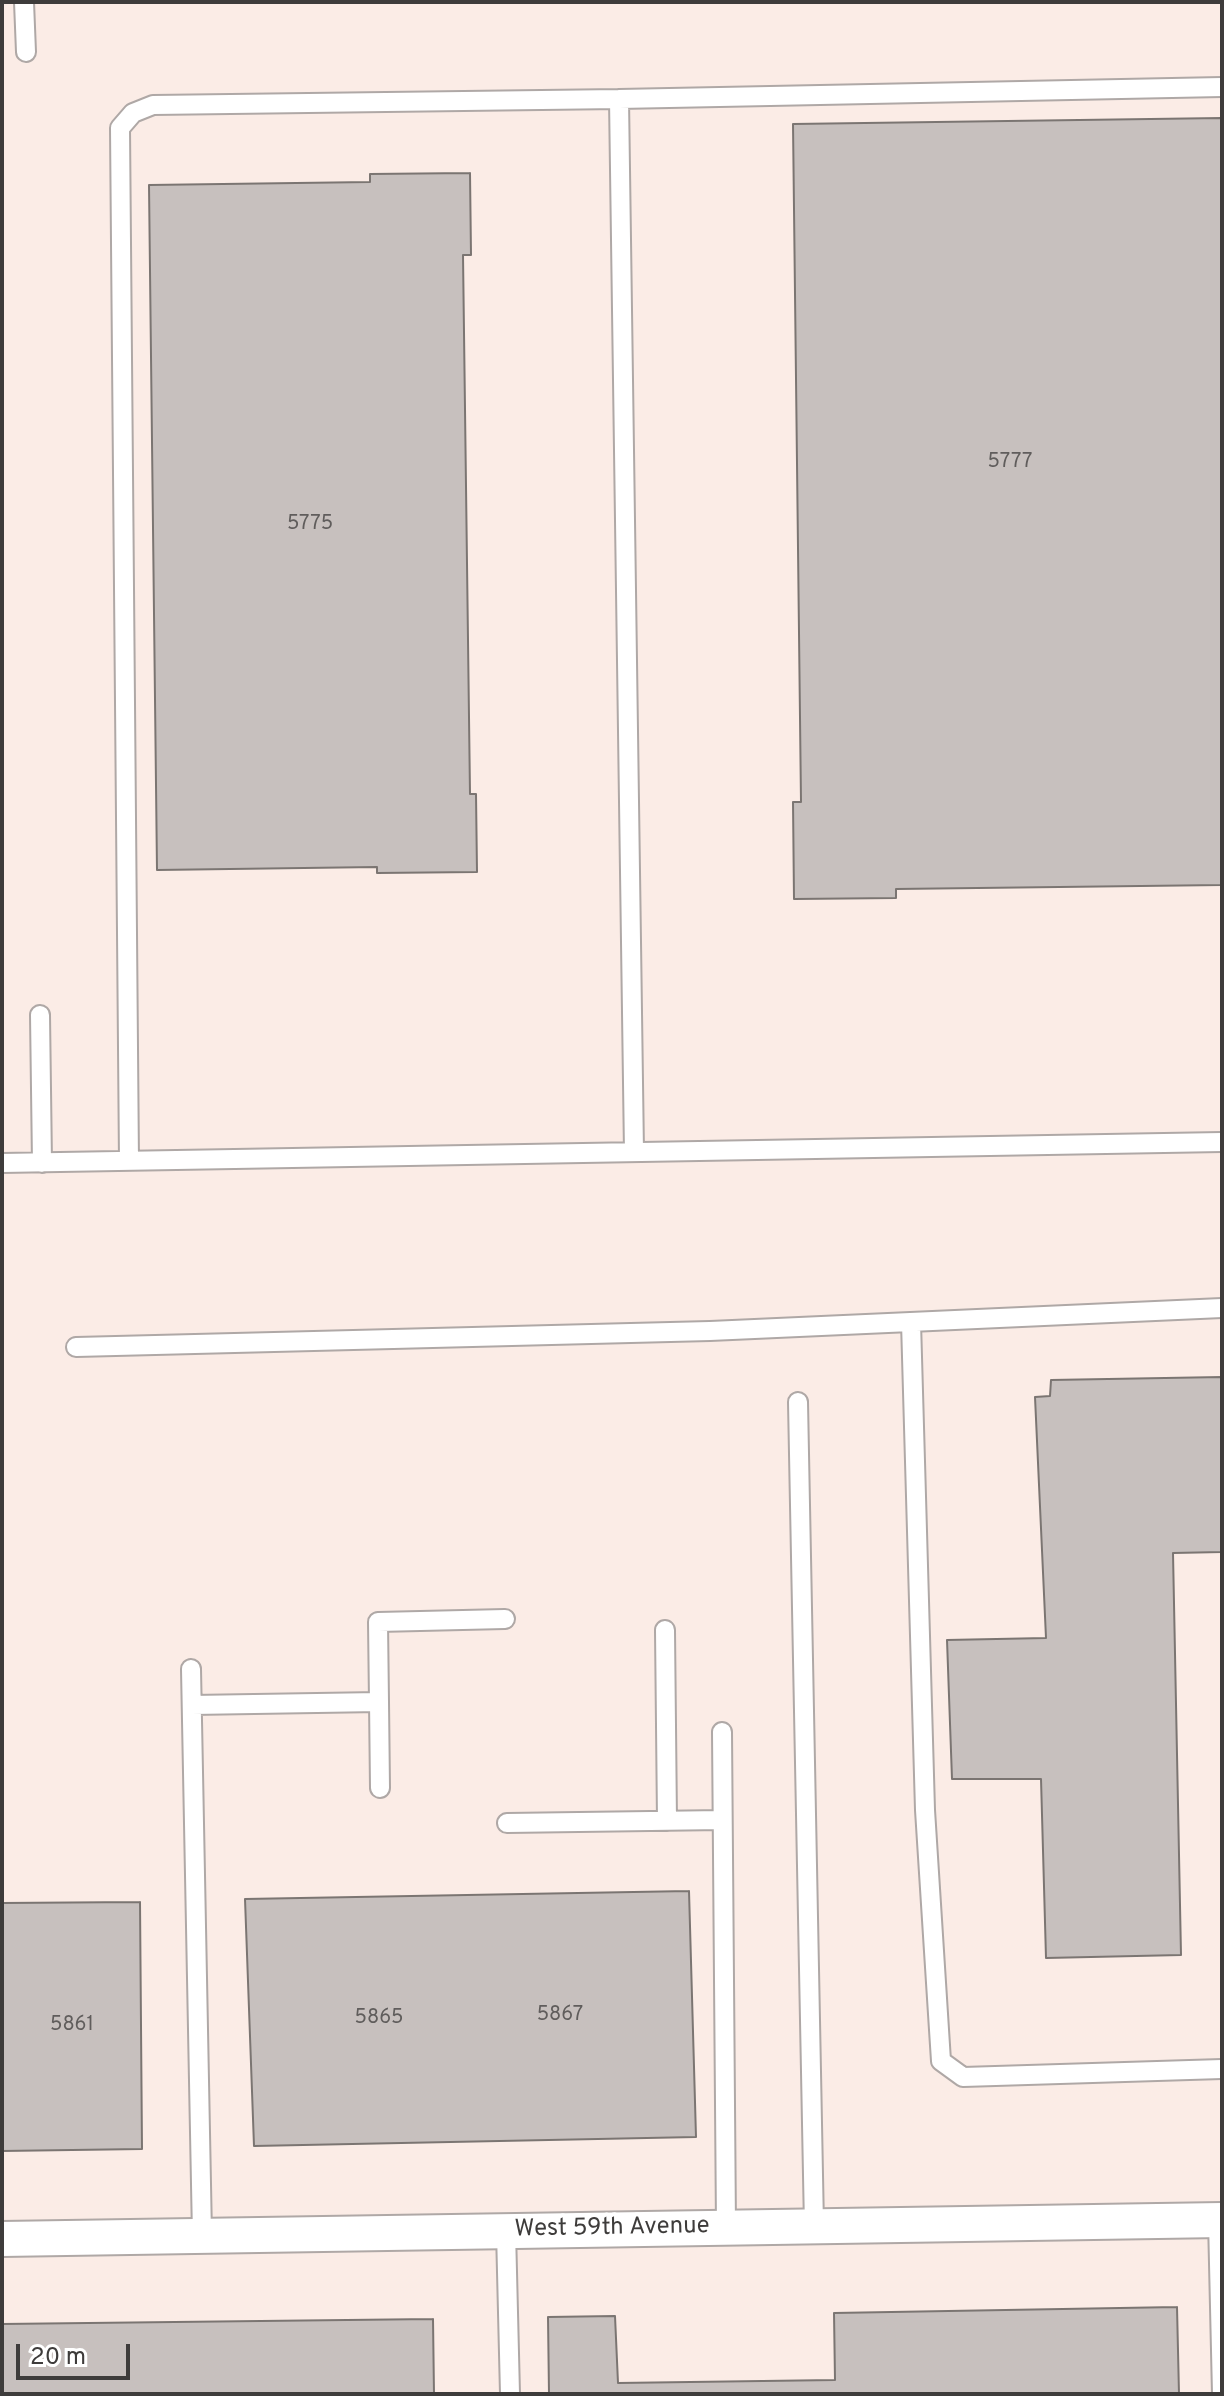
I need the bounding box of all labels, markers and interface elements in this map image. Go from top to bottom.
house number: 5777 [988,451,1032,475]
house number: 5775 [287,513,333,537]
house number: 5867 [537,2004,583,2028]
house number: 5865 [355,2007,403,2031]
house number: 5861 [50,2014,94,2038]
street label: West 59th Avenue [514,2213,710,2245]
scale bar [20,2328,134,2378]
text: 20 m [30,2343,86,2373]

